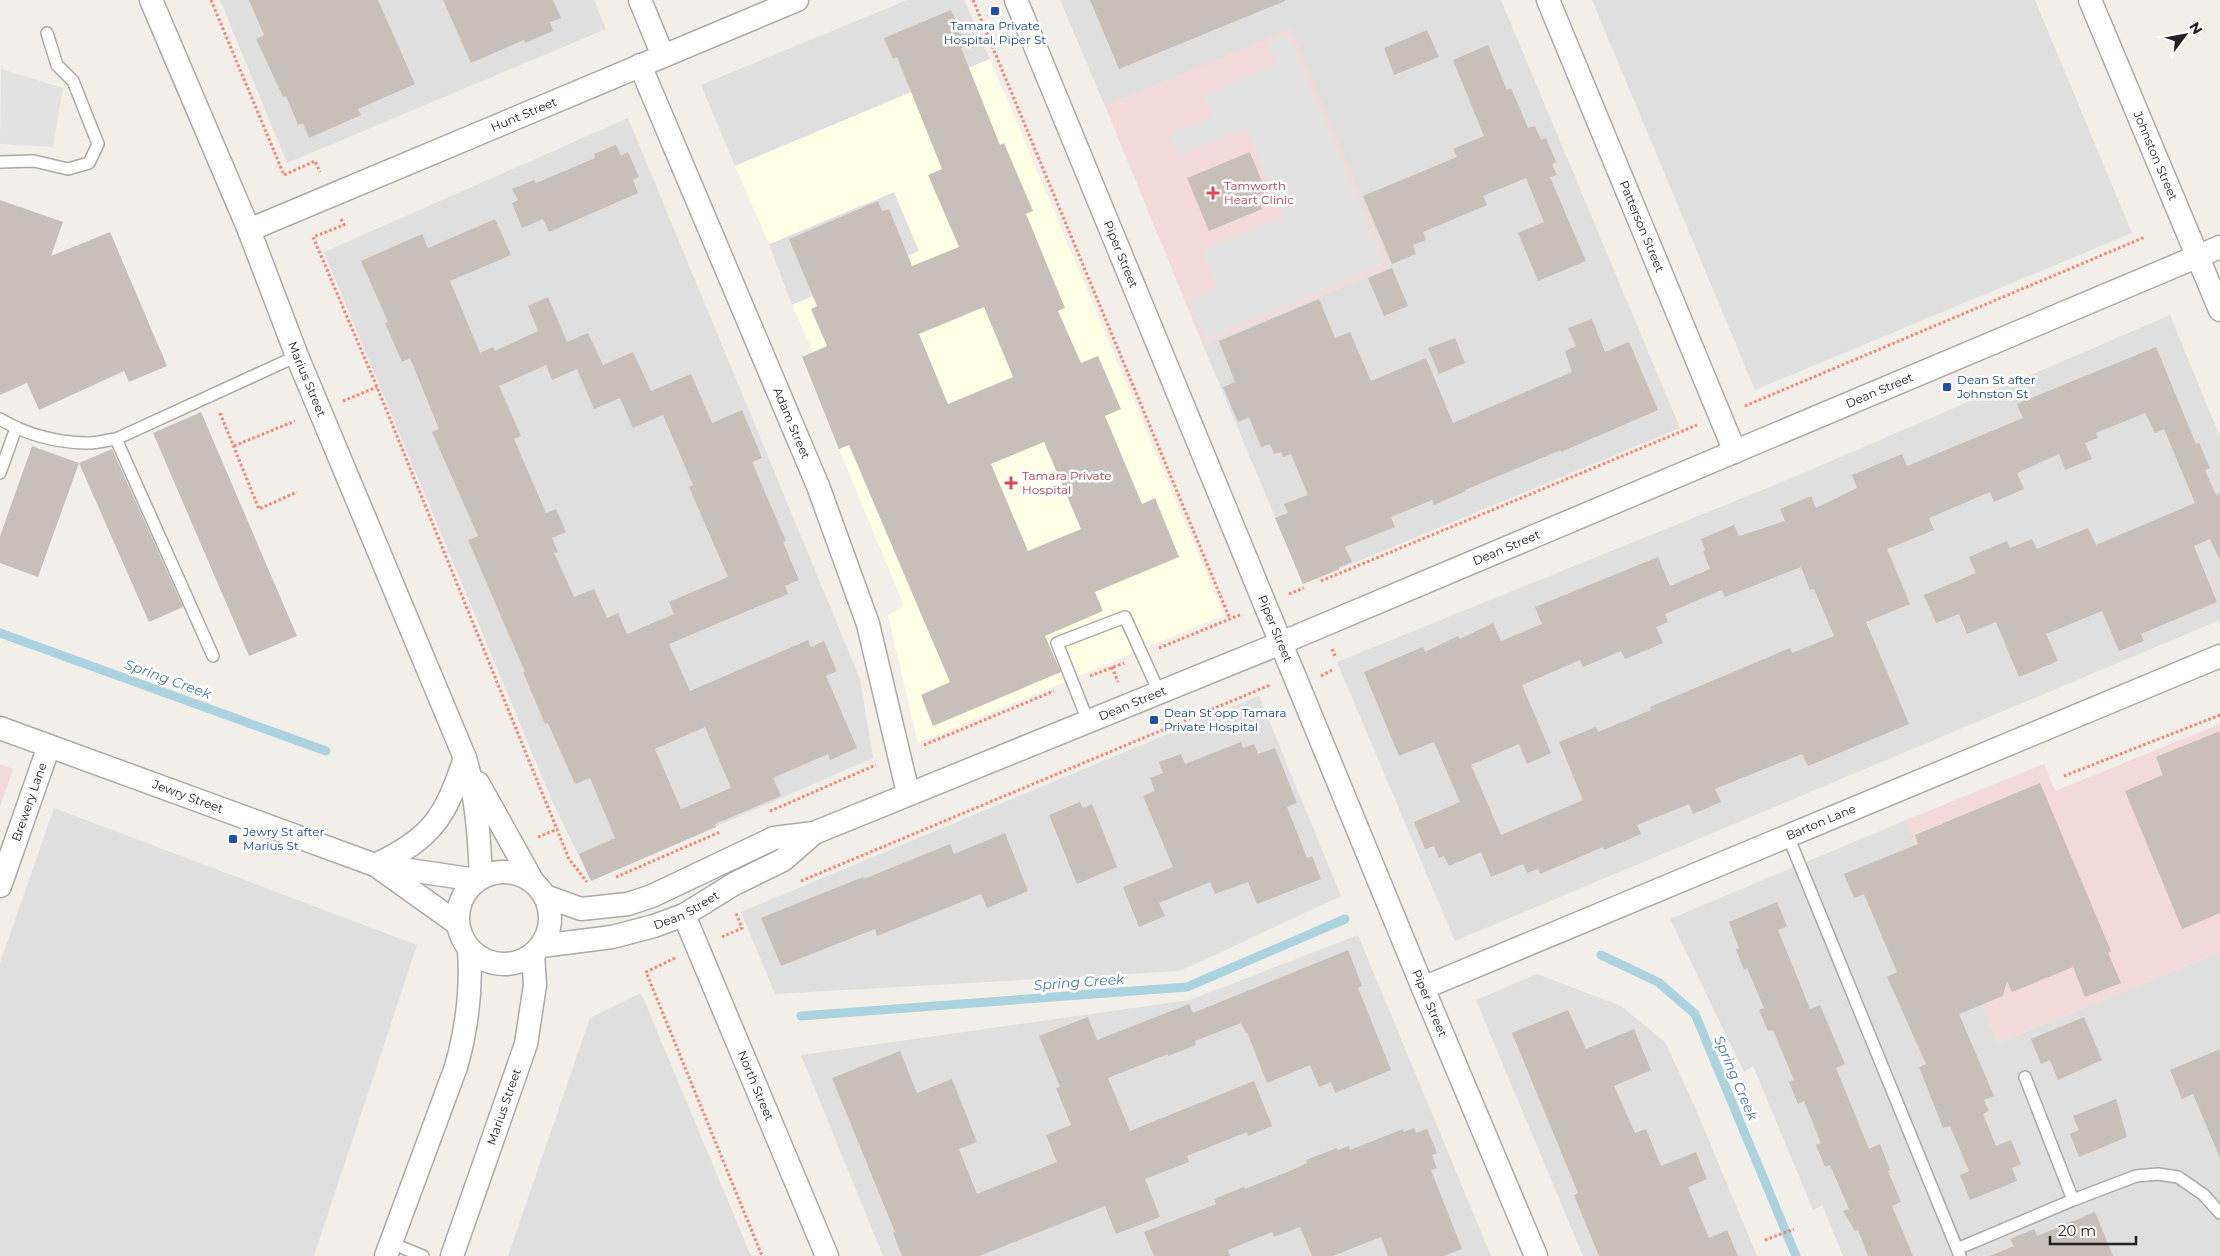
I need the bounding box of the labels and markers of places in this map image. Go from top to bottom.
marker: Tamara Private Hospital, Piper St [989,5,1001,17]
place label: Tamara Private Hospital, Piper St [944,18,1046,47]
place label: Tamworth Heart Clinic [1224,178,1294,207]
marker: Tamworth Heart Clinic [1206,186,1220,200]
place label: Dean St after Johnston St [1956,372,2036,401]
marker: Dean St after Johnston St [1941,381,1953,393]
place label: Tamara Private Hospital [1022,468,1112,497]
marker: Tamara Private Hospital [1004,476,1018,490]
place label: Dean St opp Tamara Private Hospital [1164,705,1287,734]
marker: Dean St opp Tamara Private Hospital [1148,714,1160,726]
place label: Jewry St after Marius St [242,824,325,853]
marker: Jewry St after Marius St [227,833,239,845]

